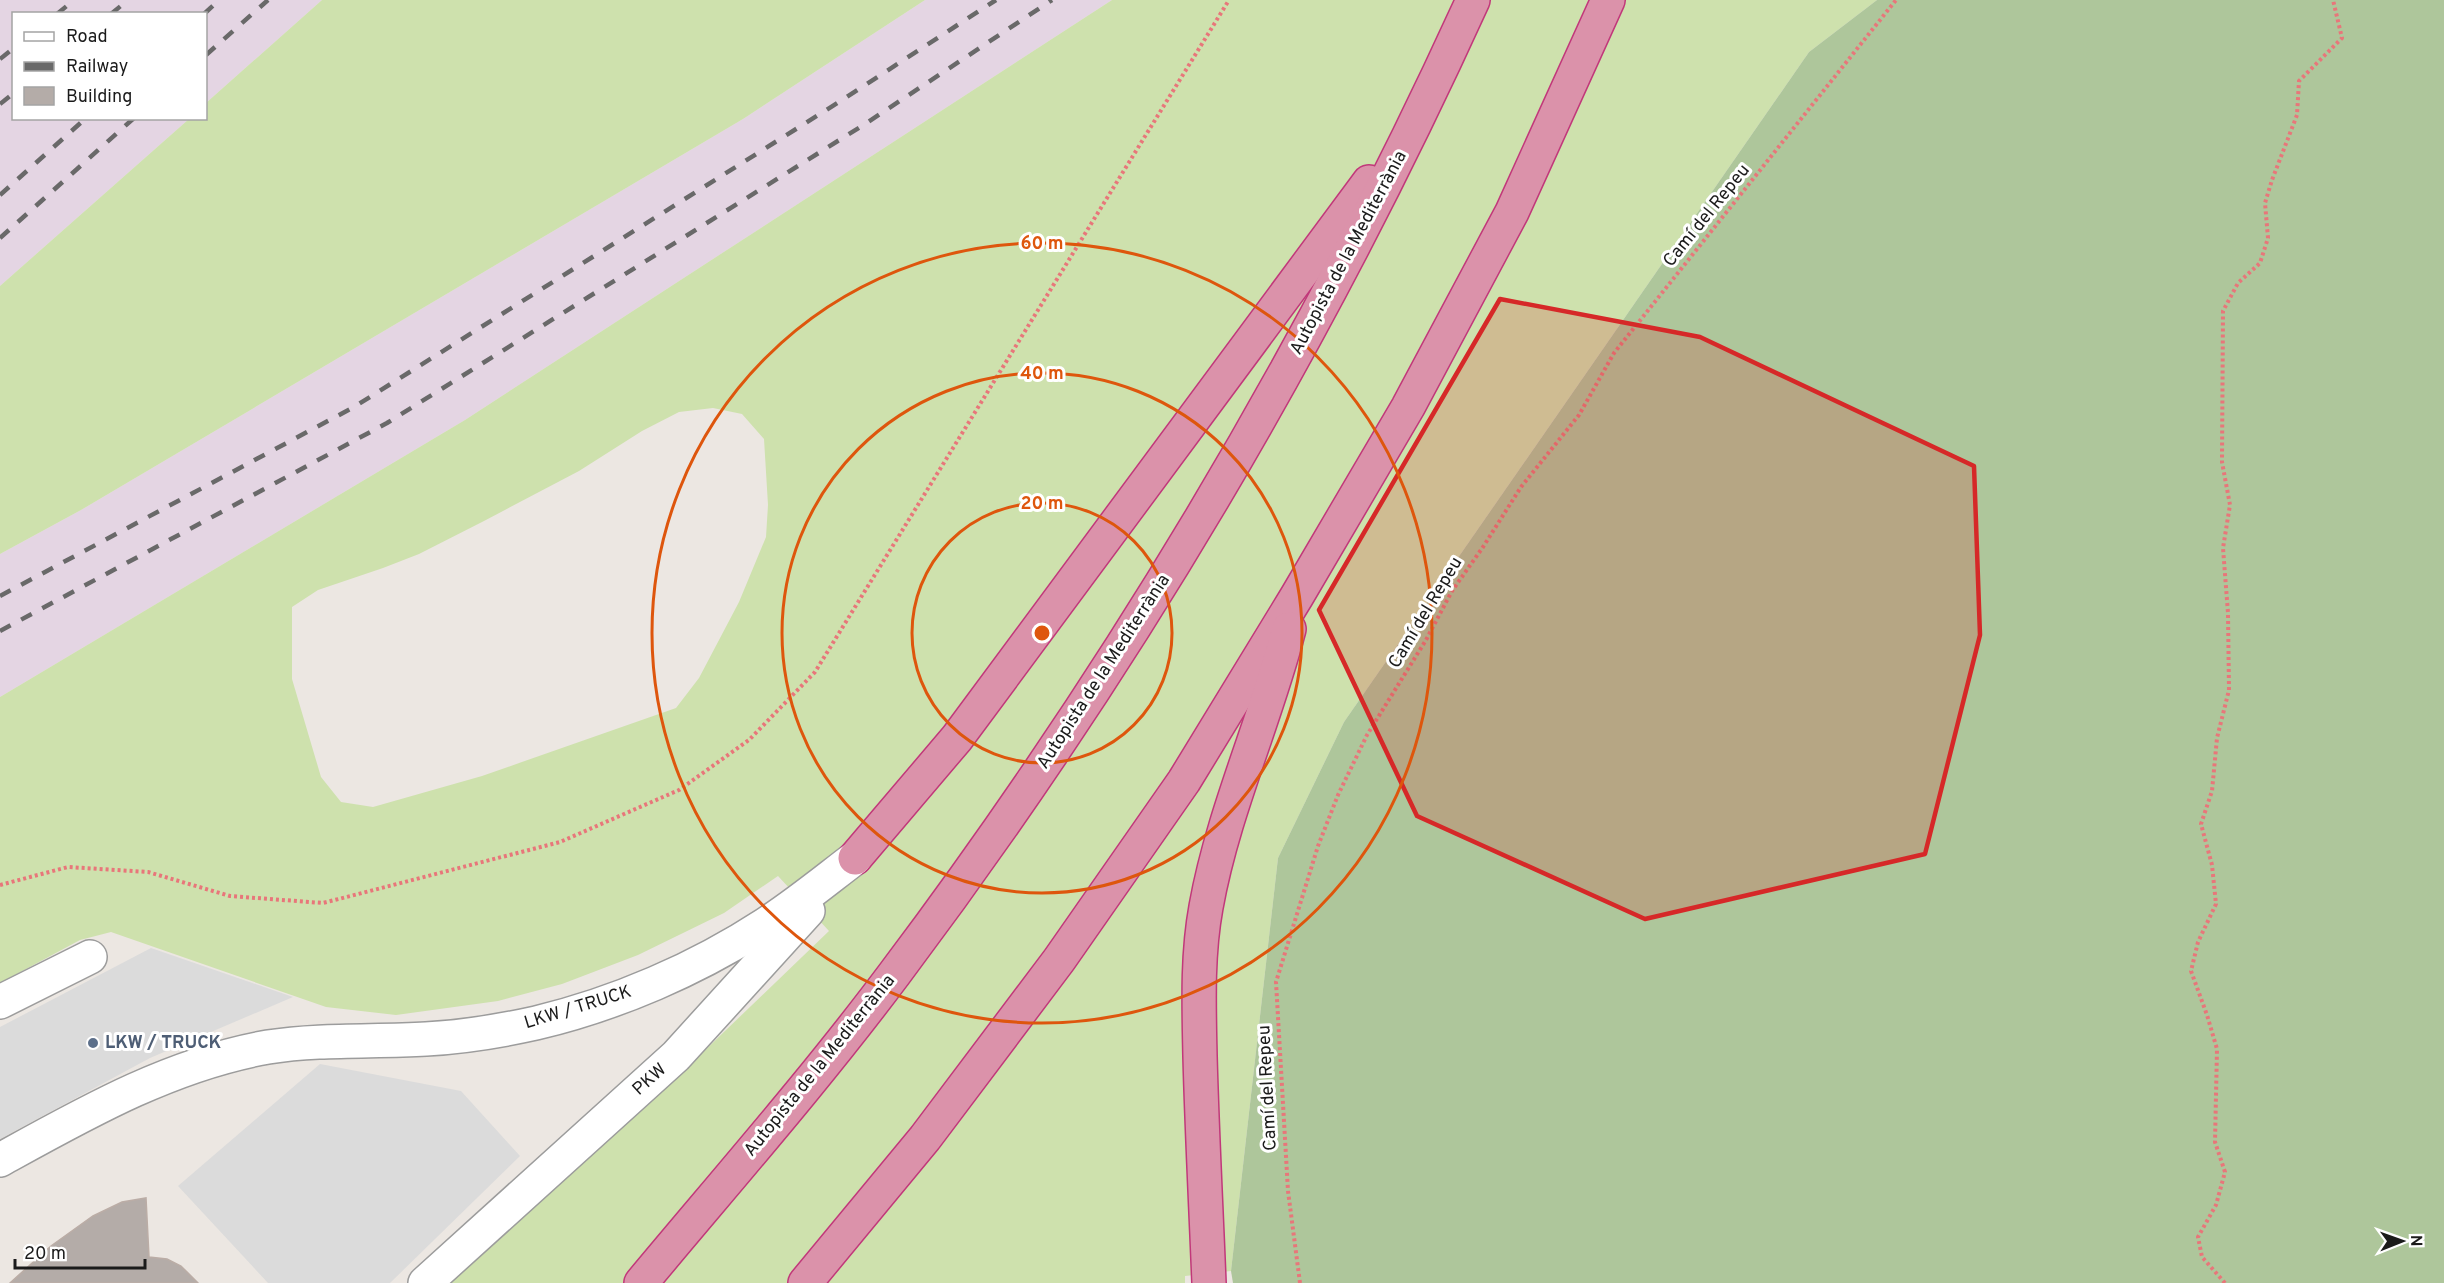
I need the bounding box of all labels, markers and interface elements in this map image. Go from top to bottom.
legend [12,12,207,120]
text: Road [66,26,108,49]
text: Railway [66,56,128,79]
text: Building [66,86,132,109]
street label: Autopista de la Mediterrània [1285,147,1413,359]
street label: Camí del Repeu [1658,160,1756,272]
text: 60 m [1020,233,1064,256]
text: 40 m [1020,363,1064,386]
text: 20 m [1020,493,1064,516]
street label: Camí del Repeu [1384,553,1468,673]
street label: Autopista de la Mediterrània [1032,570,1176,774]
centre of rings [1032,623,1052,643]
street label: Autopista de la Mediterrània [739,970,901,1162]
street label: LKW / TRUCK [522,981,635,1035]
street label: Camí del Repeu [1253,1025,1283,1151]
place label: LKW / TRUCK [105,1032,222,1055]
marker: LKW / TRUCK [86,1036,100,1050]
street label: PKW [628,1059,672,1101]
north arrow [2372,1211,2432,1271]
scale bar [15,1232,146,1270]
text: N [2405,1235,2425,1247]
text: 20 m [24,1243,66,1266]

